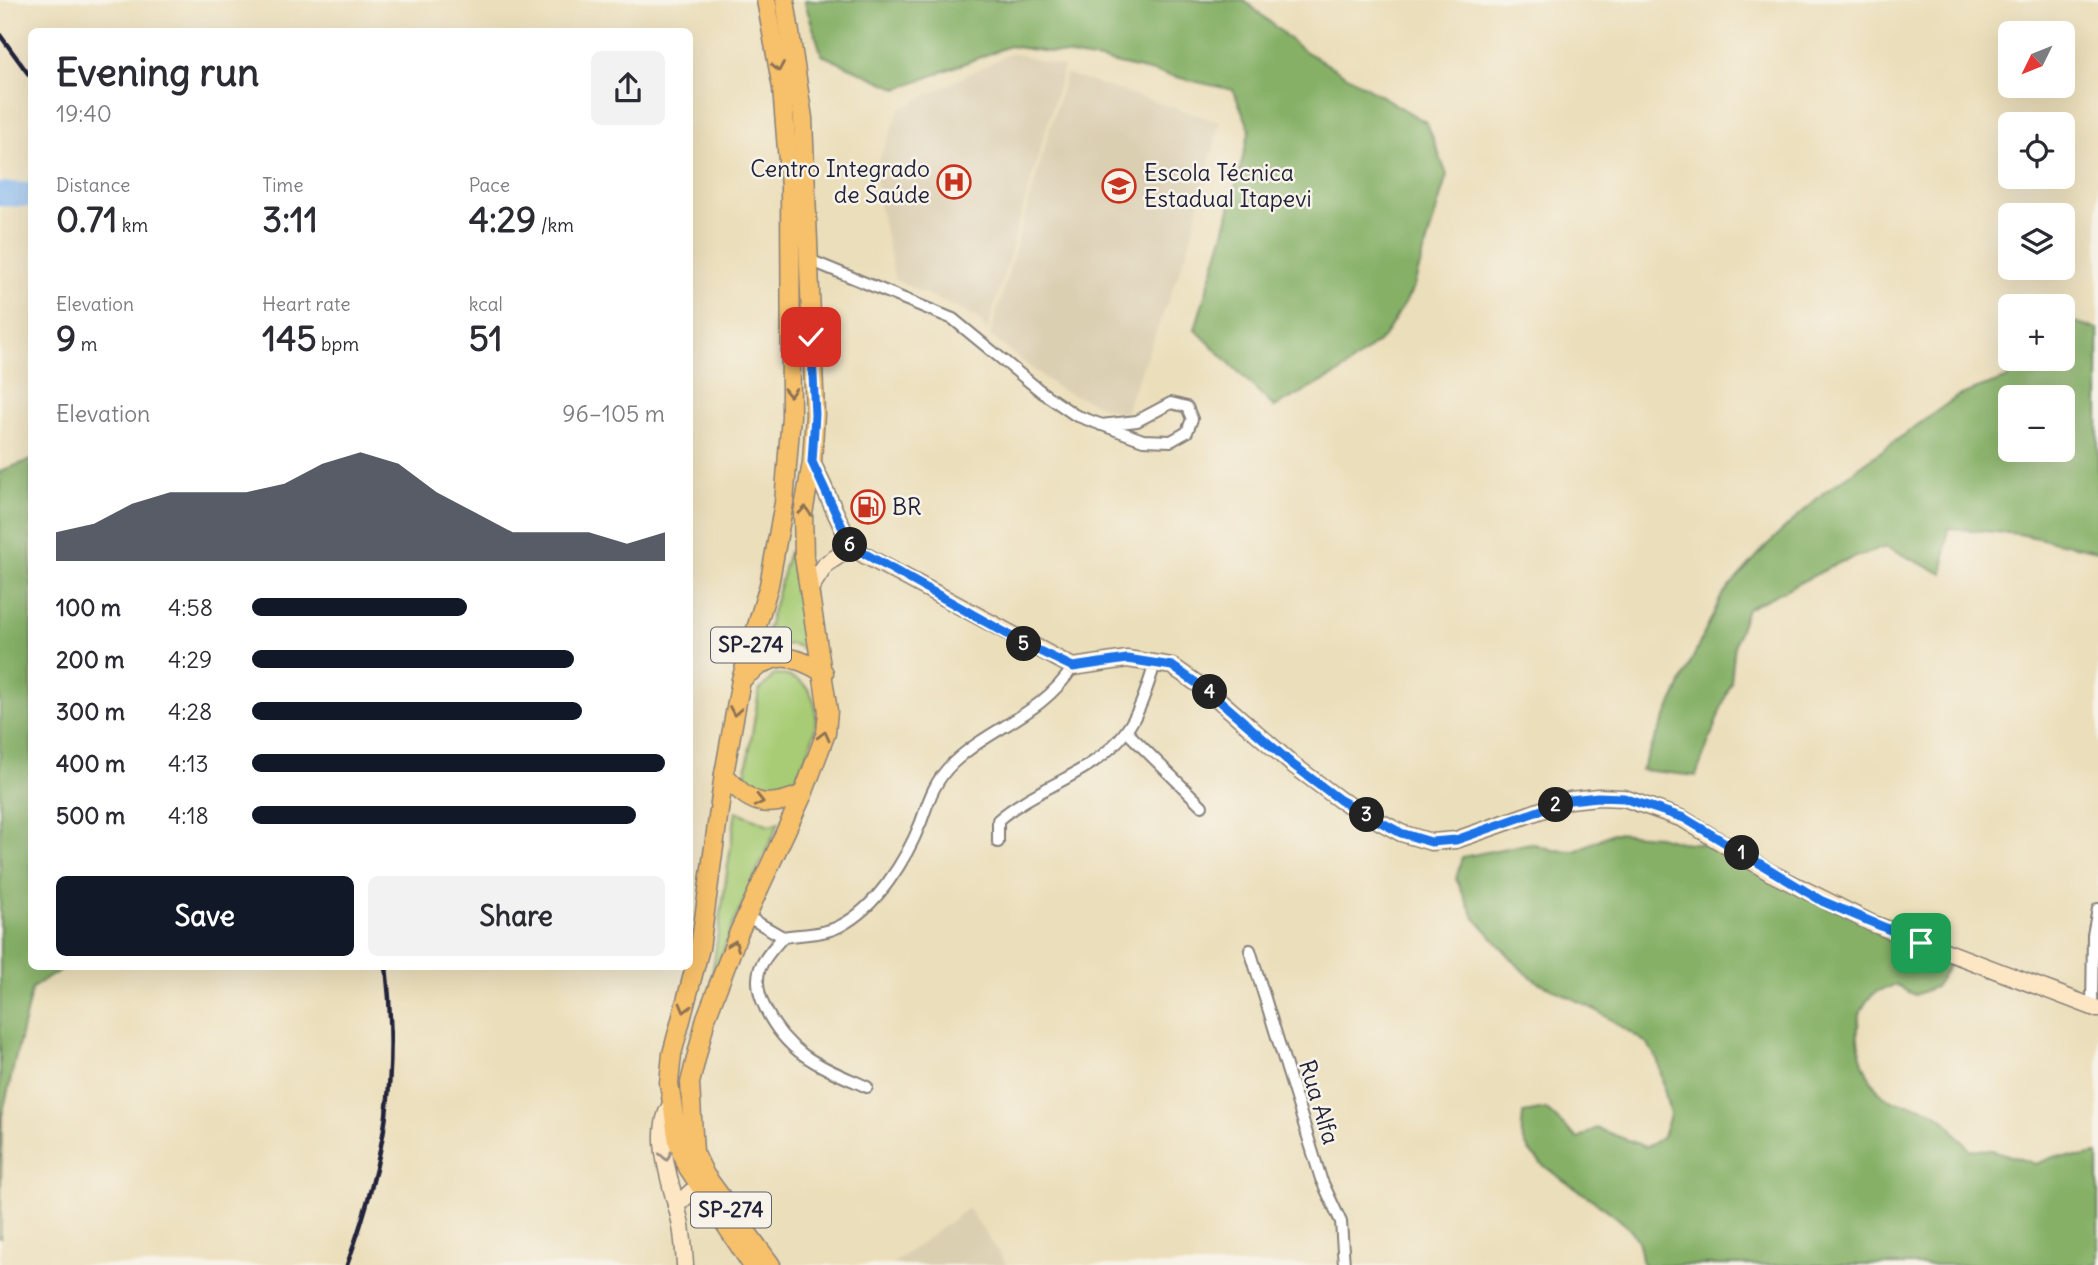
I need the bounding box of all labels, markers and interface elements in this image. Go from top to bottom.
north arrow [1998,21,2076,98]
map controls [1998,21,2075,462]
text: Evening run [56,49,259,96]
button: share [591,51,665,125]
one-way arrow [770,61,785,73]
text: 19:40 [56,99,112,128]
button: locate [1998,112,2075,189]
place label: Centro Integrado de Saúde [750,154,930,209]
place label: Escola Técnica Estadual Itapevi [1144,158,1312,213]
hospital icon: Centro Integrado de Saúde [935,163,973,201]
school or university icon: Escola Técnica Estadual Itapevi [1100,167,1138,205]
text: Distance [56,173,130,197]
text: Time [262,173,303,197]
text: Pace [469,173,510,197]
text: 0.71 [56,197,117,241]
text: 3:11 [262,197,318,241]
text: 4:29 [469,197,536,241]
button: layers [1998,203,2075,280]
text: km [117,213,148,237]
text: /km [536,213,574,237]
text: Elevation [56,292,134,316]
text: Heart rate [262,292,350,316]
text: kcal [469,292,503,316]
button: + [1998,294,2075,371]
pin [781,307,841,367]
text: 9 [56,316,76,360]
text: 145 [262,316,317,360]
text: 51 [469,316,503,360]
icon: check [792,318,830,356]
text: m [76,332,97,356]
text: bpm [317,332,359,356]
button: − [1998,385,2075,462]
one-way arrow [782,387,798,398]
text: Elevation [56,399,150,428]
text: 96–105 m [562,399,665,428]
fuel station icon: BR [849,488,887,526]
place label: BR [892,492,922,521]
one-way arrow [797,505,812,517]
pin: 6 [832,528,868,562]
text: 6 [844,532,855,556]
text: 100 m [56,593,121,622]
text: 4:58 [168,593,213,622]
pin: 5 [1006,626,1042,662]
road number: SP-274 [711,628,791,662]
text: 5 [1018,631,1029,655]
text: 200 m [56,645,125,674]
text: 4:29 [168,645,212,674]
pin: 4 [1192,674,1228,710]
text: 4 [1204,679,1215,703]
text: 300 m [56,697,125,726]
text: 4:28 [168,697,212,726]
one-way arrow [728,705,743,717]
one-way arrow [816,730,830,742]
text: 400 m [56,749,125,778]
text: 4:13 [168,749,209,778]
pin: 2 [1538,788,1574,822]
text: 2 [1550,792,1561,816]
one-way arrow [753,793,765,807]
pin: 3 [1350,798,1384,832]
text: 500 m [56,801,125,830]
text: 4:18 [168,801,209,830]
text: 3 [1361,802,1372,826]
pin: 1 [1724,836,1760,870]
text: 1 [1738,840,1745,864]
button: Save [56,876,354,956]
button: Share [368,876,665,956]
pin [1891,913,1951,973]
icon: arrive [1902,924,1940,962]
one-way arrow [726,939,740,951]
one-way arrow [679,1002,693,1014]
street label: Rua Alfa [1293,1056,1346,1148]
one-way arrow [658,1150,673,1162]
road number: SP-274 [691,1192,771,1228]

